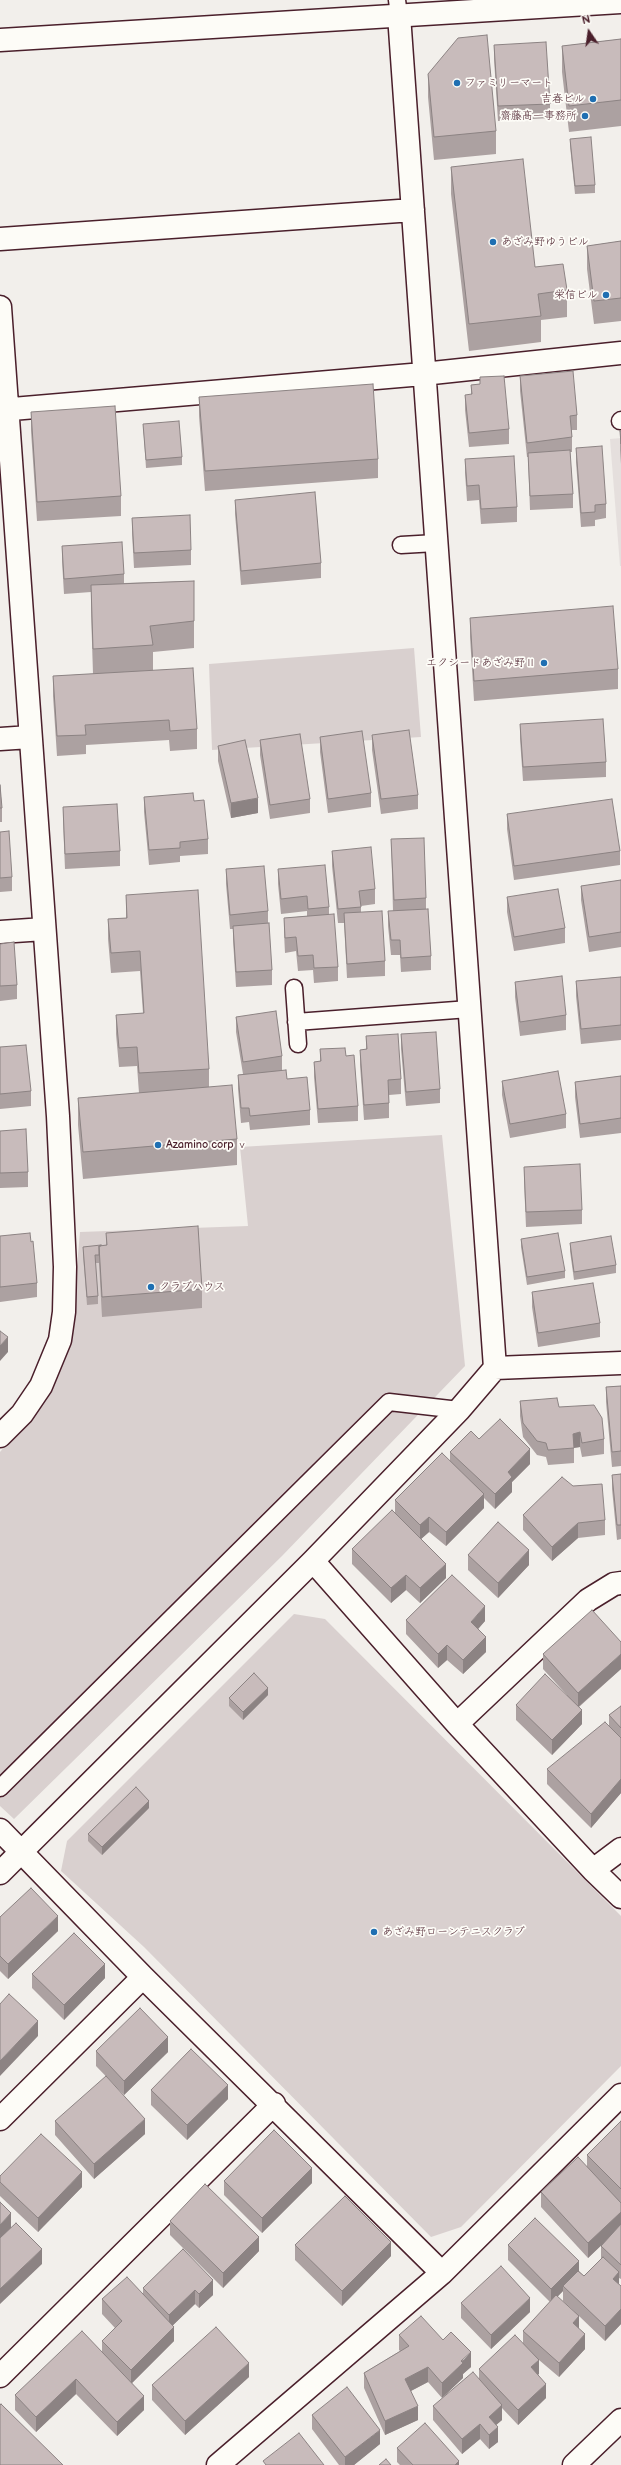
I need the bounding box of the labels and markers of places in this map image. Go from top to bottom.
place label: ファミリーマート [465,76,553,90]
marker: ファミリーマート [452,78,462,88]
place label: 吉春ビル [541,92,585,106]
marker: 吉春ビル [588,94,598,104]
place label: 齋藤髙一事務所 [500,109,577,123]
marker: 齋藤髙一事務所 [580,111,590,121]
place label: あざみ野ゆうビル [501,235,589,249]
marker: あざみ野ゆうビル [488,237,498,247]
place label: 栄信ビル [554,288,598,302]
marker: 栄信ビル [601,290,611,300]
place label: エクシードあざみ野Ⅱ [426,656,536,670]
marker: エクシードあざみ野Ⅱ [539,658,549,668]
place label: Azamino corp ⅴ [166,1138,248,1152]
marker: Azamino corp ⅴ [153,1140,163,1150]
place label: クラブハウス [159,1280,225,1294]
marker: クラブハウス [146,1282,156,1292]
place label: あざみ野ローンテニスクラブ [382,1925,525,1939]
marker: あざみ野ローンテニスクラブ [369,1927,379,1937]

